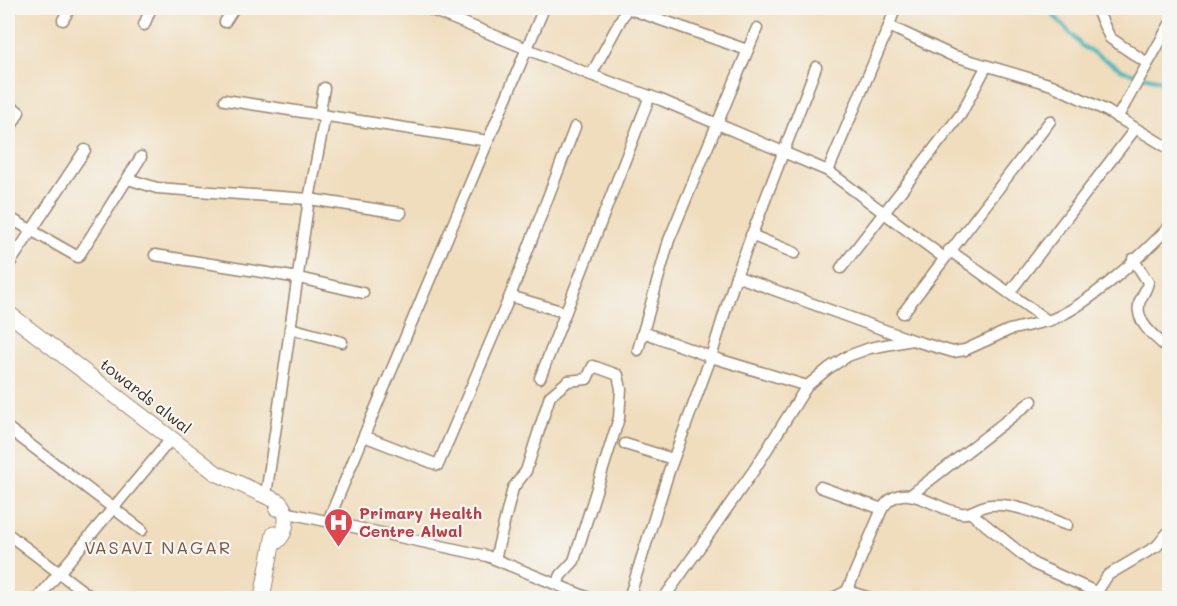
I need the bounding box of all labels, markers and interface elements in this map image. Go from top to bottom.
street label: towards alwal [96,353,196,438]
place label: Primary Health Centre Alwal [359,502,482,541]
hospital icon: Primary Health Centre Alwal [322,506,354,548]
district label: VASAVI NAGAR [84,535,232,559]

